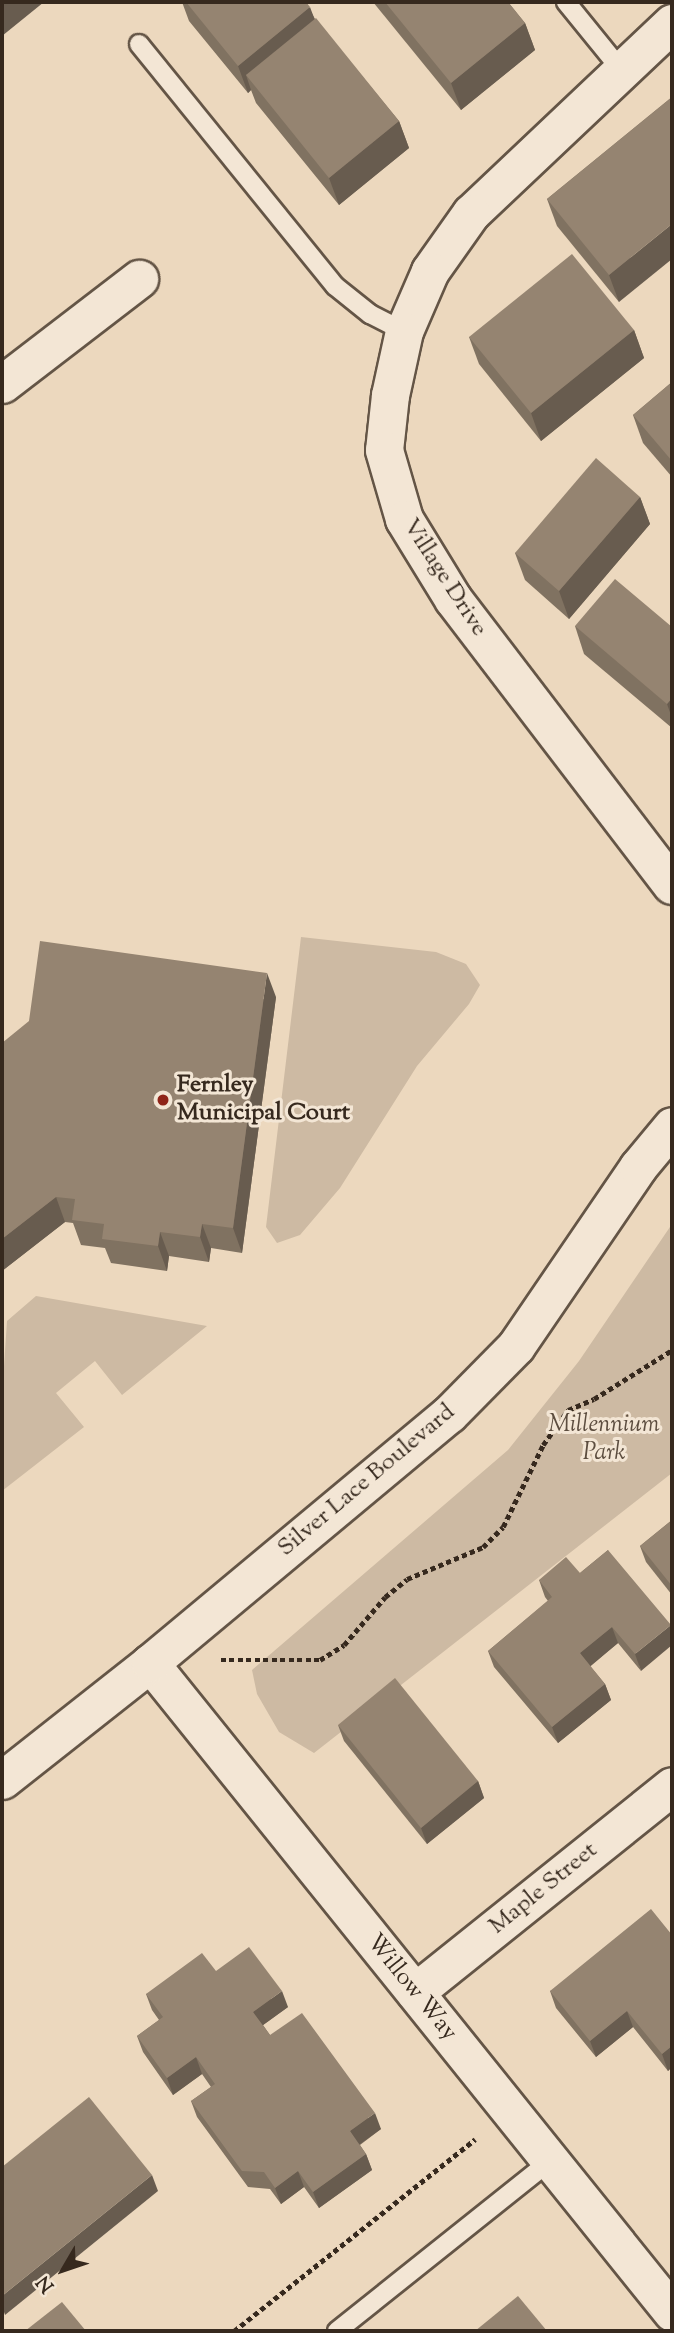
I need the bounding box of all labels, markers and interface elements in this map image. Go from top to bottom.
street label: Village Drive [395,514,493,642]
place label: Fernley Municipal Court [177,1072,350,1128]
marker: Fernley Municipal Court [155,1092,171,1108]
street label: Silver Lace Boulevard [273,1399,461,1563]
park label: Millennium Park [548,1412,660,1468]
street label: Maple Street [484,1837,604,1941]
street label: Willow Way [359,1929,463,2047]
north arrow [28,2235,98,2305]
text: N [31,2269,62,2298]

